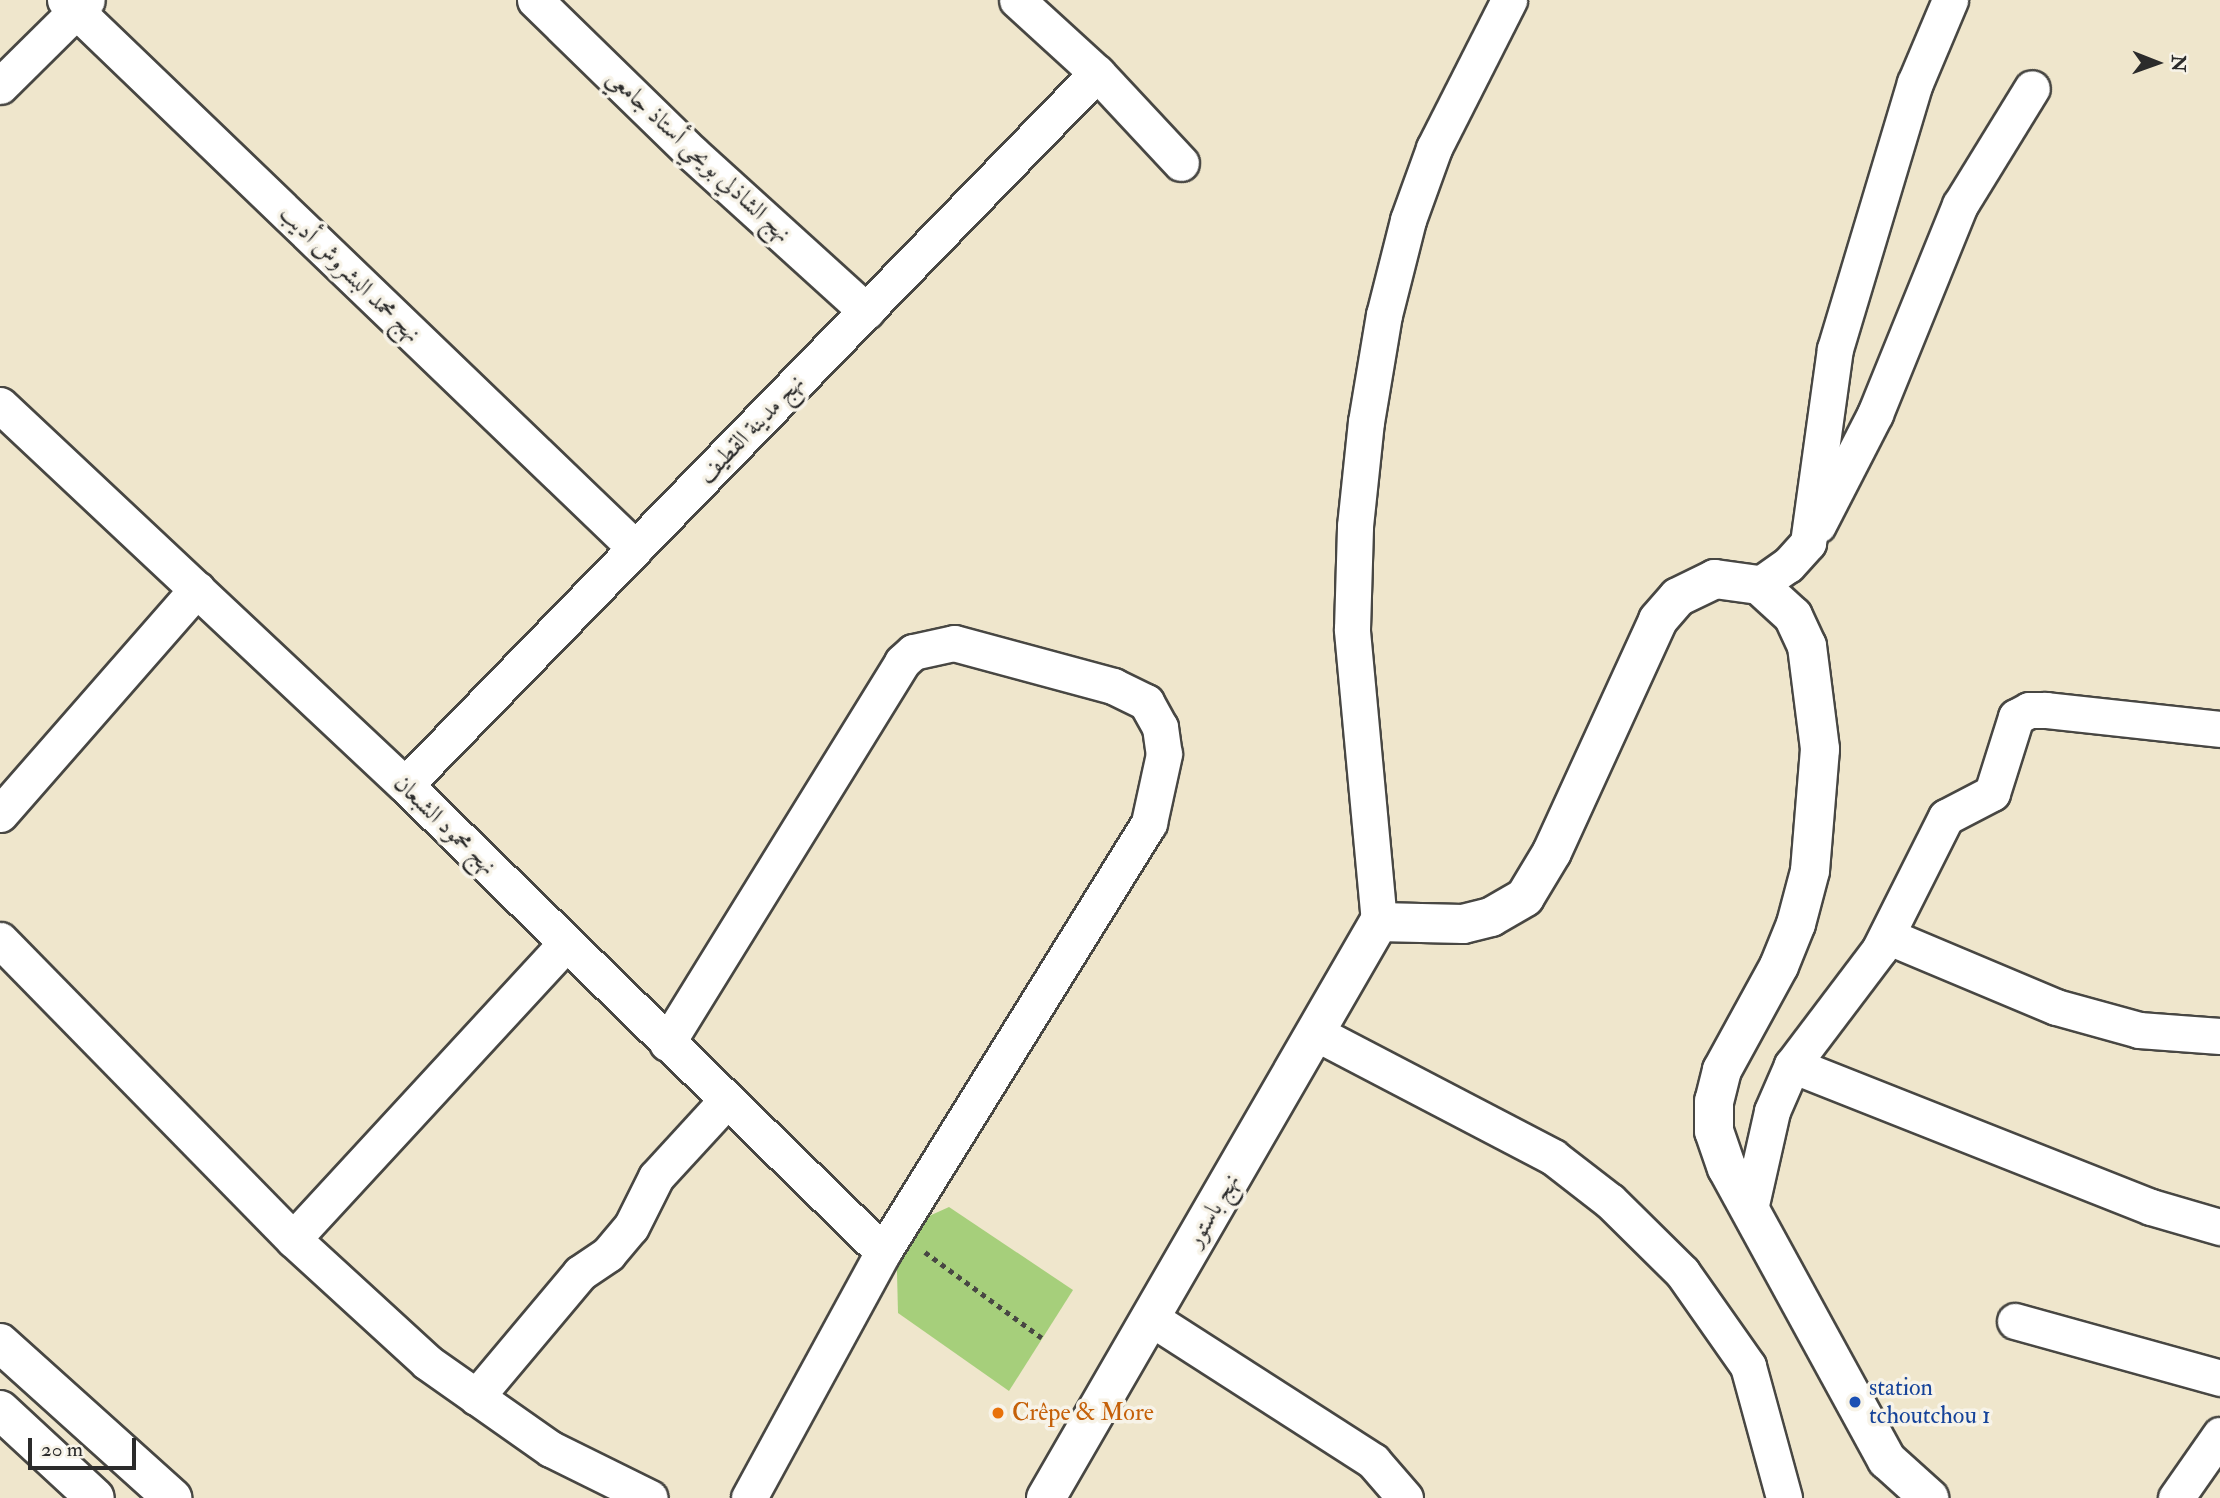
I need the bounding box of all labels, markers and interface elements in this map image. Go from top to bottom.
north arrow [2122,28,2192,98]
text: N [2166,55,2190,72]
street label: نهج الشاذلي بويحي أستاذ جامعي [601,63,797,249]
street label: نهج محمد البشروش أديب [273,199,427,349]
street label: نهج مدينة القطيف [692,368,810,490]
street label: نهج محمود الشبعان [388,769,502,881]
street label: نهج باستور [1180,1168,1246,1252]
place label: station tchoutchou 1 [1869,1374,1990,1430]
marker: station tchoutchou 1 [1847,1394,1863,1410]
place label: Crêpe & More [1012,1399,1154,1427]
marker: Crêpe & More [990,1405,1006,1421]
scale bar [32,1424,140,1468]
text: 20 m [41,1436,83,1463]

